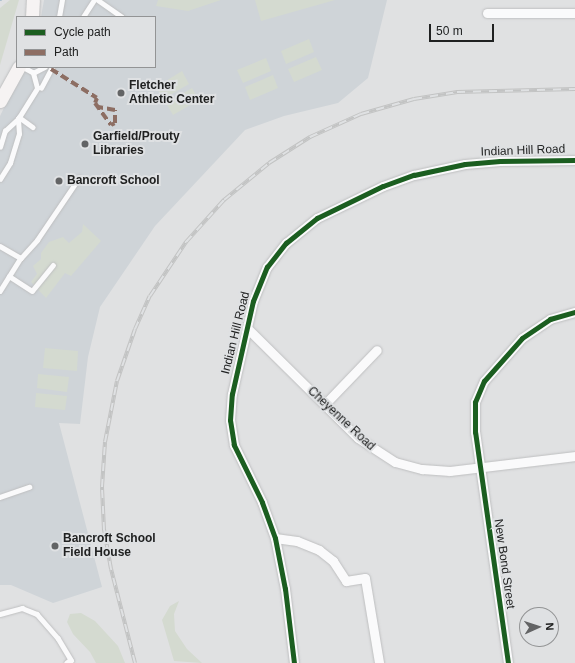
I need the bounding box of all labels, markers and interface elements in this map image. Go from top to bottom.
legend [16,16,156,68]
scale bar [431,16,496,42]
text: 50 m [436,24,463,38]
text: Cycle path [54,25,111,39]
text: Path [54,45,79,59]
place label: Fletcher Athletic Center [129,79,214,107]
marker: Fletcher Athletic Center [116,88,126,98]
place label: Garfield/Prouty Libraries [93,130,180,158]
marker: Garfield/Prouty Libraries [80,139,90,149]
street label: Indian Hill Road [480,142,566,160]
place label: Bancroft School [67,174,160,188]
marker: Bancroft School [54,176,64,186]
street label: Indian Hill Road [219,290,253,376]
street label: Cheyenne Road [304,384,378,454]
street label: New Bond Street [491,518,517,610]
place label: Bancroft School Field House [63,532,156,560]
marker: Bancroft School Field House [50,541,60,551]
north arrow [519,607,559,647]
text: N [544,622,556,631]

